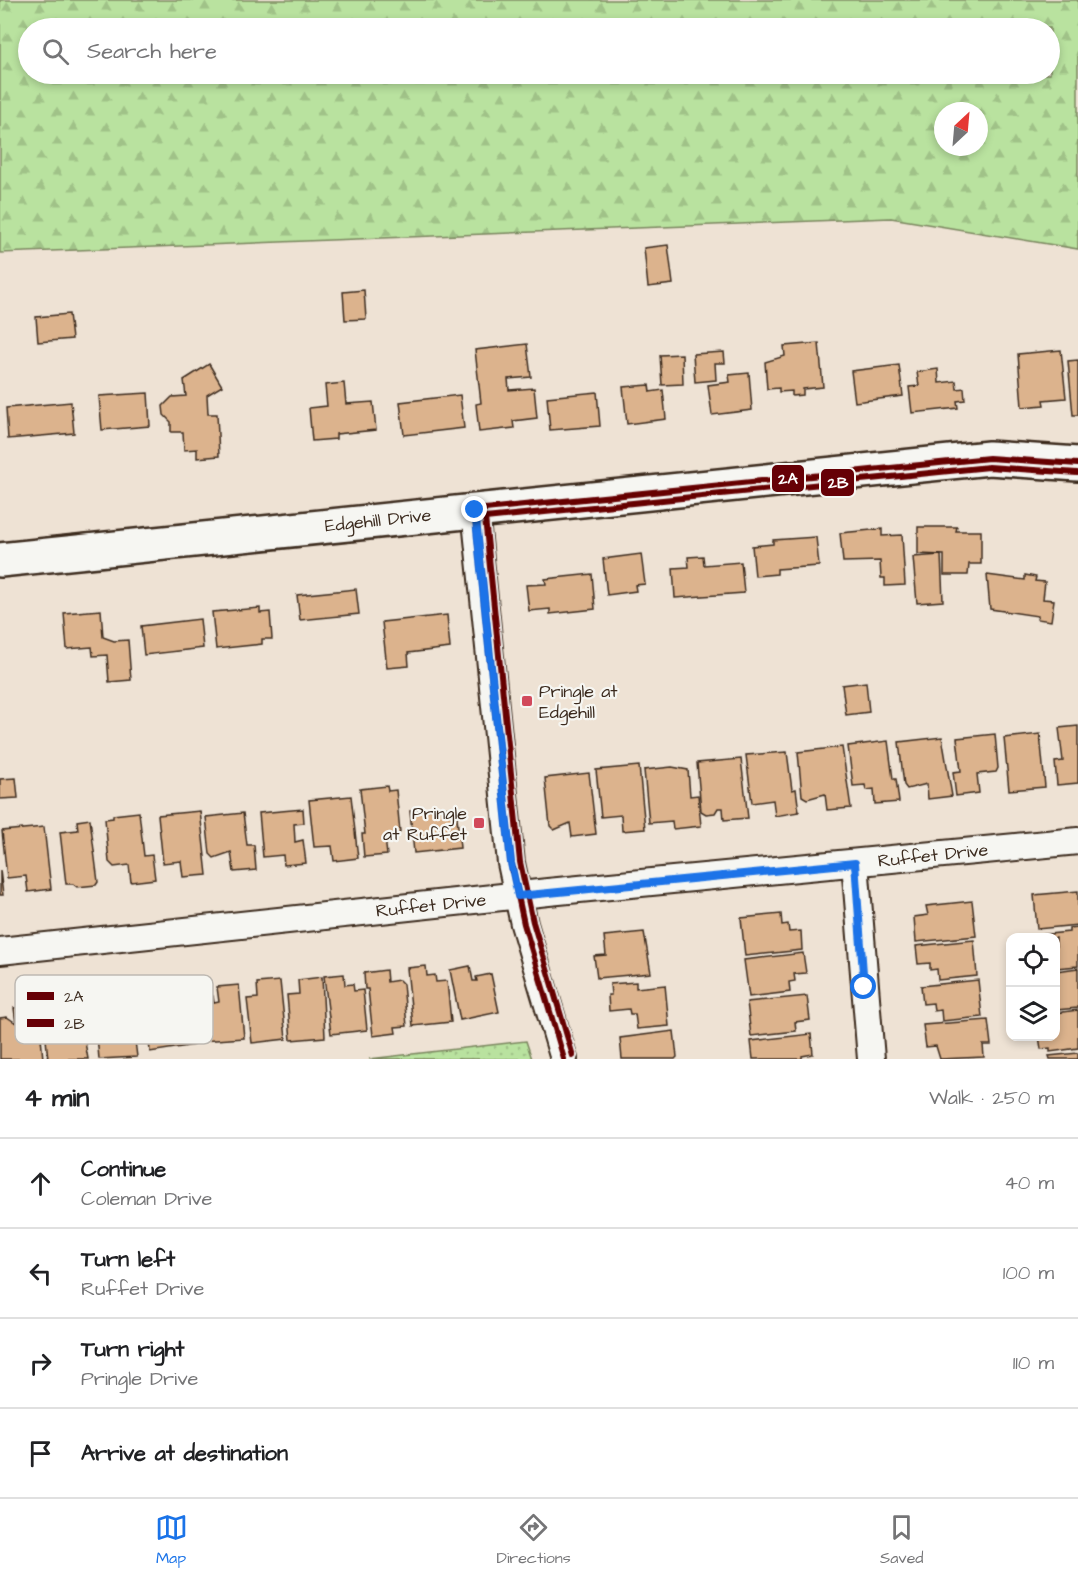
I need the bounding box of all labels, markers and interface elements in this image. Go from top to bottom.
search box [18,18,1060,84]
icon: search [39,35,72,68]
text: Search here [87,36,217,67]
north arrow [934,102,988,156]
line badge: 2A [771,464,805,493]
text: 2A [777,468,798,490]
line badge: 2B [820,468,855,497]
text: 2B [827,472,849,494]
route end [461,496,487,522]
street label: Edgehill Drive [324,502,433,540]
place label: Pringle at Edgehill [539,679,618,726]
marker: Pringle at Edgehill [520,694,534,708]
place label: Pringle at Ruffet [383,801,468,847]
marker: Pringle at Ruffet [472,816,486,830]
street label: Ruffet Drive [877,837,990,874]
street label: Ruffet Drive [375,887,488,924]
map controls [1006,933,1060,1041]
button: locate [1006,933,1060,987]
route start [850,973,876,999]
legend [15,975,213,1044]
text: 2A [64,986,83,1008]
button: layers [1006,987,1060,1041]
text: 2B [64,1013,85,1035]
text: 4 min [24,1080,89,1116]
text: Walk · 250 m [929,1084,1054,1112]
text: Continue [81,1154,166,1185]
icon: ahead [24,1167,57,1200]
text: 40 m [1004,1169,1054,1197]
text: Coleman Drive [81,1185,212,1213]
text: Turn left [81,1244,175,1275]
icon: left [24,1257,57,1290]
text: 100 m [1003,1259,1054,1287]
text: Ruffet Drive [81,1275,204,1303]
text: Turn right [81,1334,184,1365]
icon: right [24,1347,57,1380]
text: 110 m [1013,1349,1054,1377]
text: Pringle Drive [81,1365,198,1393]
icon: arrive [24,1437,57,1470]
text: Arrive at destination [81,1438,288,1469]
tab: Map [155,1511,188,1569]
tab: Directions [497,1511,571,1569]
tab: Saved [880,1511,923,1569]

